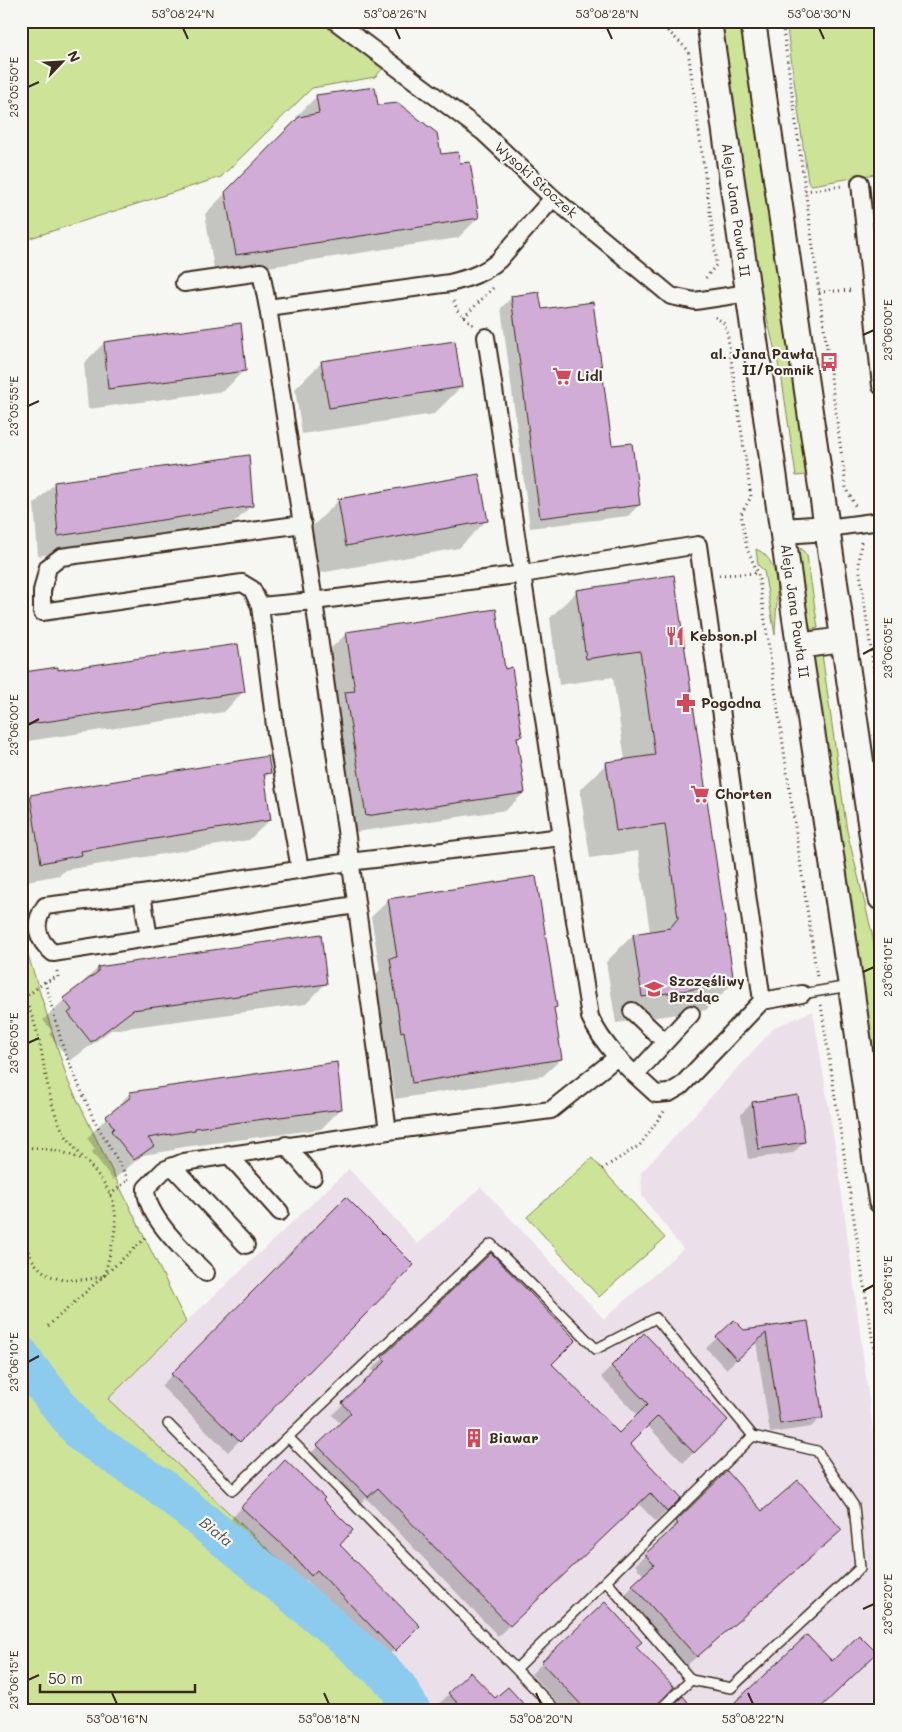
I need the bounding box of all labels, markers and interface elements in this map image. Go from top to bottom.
text: 53°08'24"N [152,5,214,21]
text: 53°08'26"N [364,5,427,21]
text: 53°08'28"N [575,5,639,21]
text: 53°08'30"N [787,5,851,21]
north arrow [38,38,88,88]
text: N [63,47,85,65]
text: 23°05'50"E [5,56,21,117]
street label: Wysoki Stoczek [491,137,582,222]
street label: Aleja Jana Pawła II [718,142,755,278]
text: 23°06'00"E [879,299,895,361]
place label: al. Jana Pawła II/Pomnik [710,344,814,379]
bus stop icon: al. Jana Pawła II/Pomnik [818,351,840,373]
supermarket icon: Lidl [551,365,573,387]
place label: Lidl [577,366,603,385]
text: 23°05'55"E [5,376,21,436]
street label: Aleja Jana Pawła II [777,543,814,679]
text: 23°06'05"E [879,617,895,679]
restaurant icon: Kebson.pl [664,625,686,647]
place label: Kebson.pl [690,626,757,645]
pharmacy icon: Pogodna [675,692,697,714]
place label: Pogodna [701,693,762,712]
text: 23°06'00"E [5,694,21,756]
supermarket icon: Chorten [689,783,711,805]
place label: Chorten [715,784,772,803]
text: 23°06'10"E [879,937,895,997]
place label: Szczęśliwy Brzdąc [669,971,745,1006]
school or university icon: Szczęśliwy Brzdąc [643,978,665,1000]
text: 23°06'05"E [5,1012,21,1074]
text: 23°06'15"E [879,1255,895,1315]
text: 23°06'10"E [5,1332,21,1392]
building icon: Biawar [463,1427,485,1449]
place label: Biawar [489,1428,538,1447]
water label: Biała [196,1512,237,1551]
text: 23°06'20"E [879,1573,895,1634]
text: 23°06'15"E [5,1650,21,1710]
scale bar [40,1662,195,1694]
text: 50 m [48,1668,83,1688]
text: 53°08'16"N [86,1710,148,1726]
text: 53°08'18"N [298,1710,360,1726]
text: 53°08'20"N [509,1710,573,1726]
text: 53°08'22"N [722,1710,784,1726]

